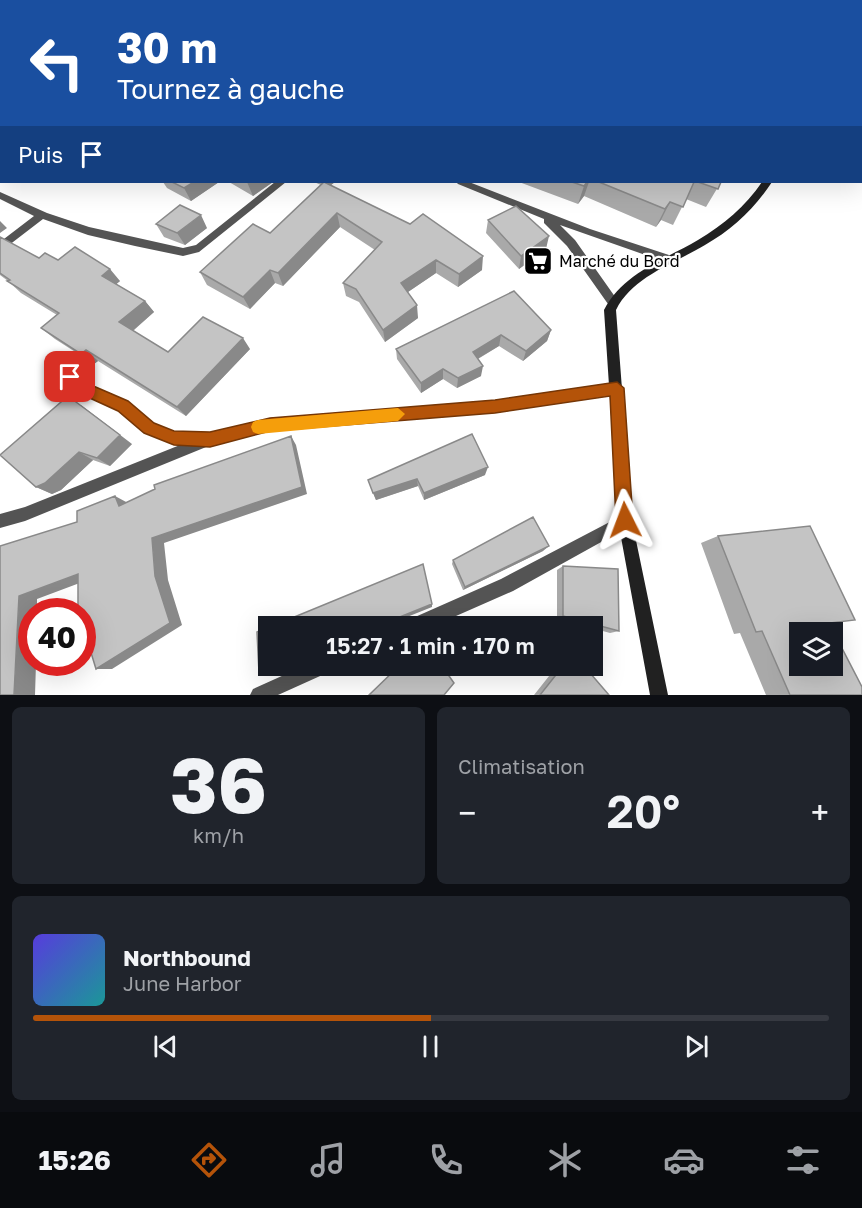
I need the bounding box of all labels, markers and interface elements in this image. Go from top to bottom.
text: 30 m [117,22,217,72]
icon: left [18,24,96,102]
text: Tournez à gauche [117,73,344,105]
icon: arrive [75,138,108,171]
text: Puis [18,141,63,168]
supermarket icon: Marché du Bord [522,245,554,277]
place label: Marché du Bord [559,251,679,271]
pin [44,351,95,402]
icon: arrive [53,360,86,393]
position arrow [593,488,657,552]
speed limit sign: 40 [18,598,96,676]
map controls [789,622,843,676]
button: layers [789,622,843,676]
text: 15:27 · 1 min · 170 m [326,632,535,659]
text: 36 [170,737,267,830]
text: Climatisation [458,754,585,778]
text: 20° [607,784,680,838]
text: − [458,793,476,832]
text: + [811,793,829,832]
text: km/h [193,823,244,847]
text: Northbound [123,944,251,971]
text: June Harbor [123,971,242,995]
icon: previous [149,1030,182,1063]
icon: pause [414,1030,447,1063]
icon: next [680,1030,713,1063]
icon: directions [188,1139,230,1181]
icon: music [307,1139,349,1181]
icon: phone [425,1139,467,1181]
icon: climate [544,1139,586,1181]
icon: car [663,1139,705,1181]
icon: filters [782,1139,824,1181]
text: 15:26 [38,1144,111,1176]

